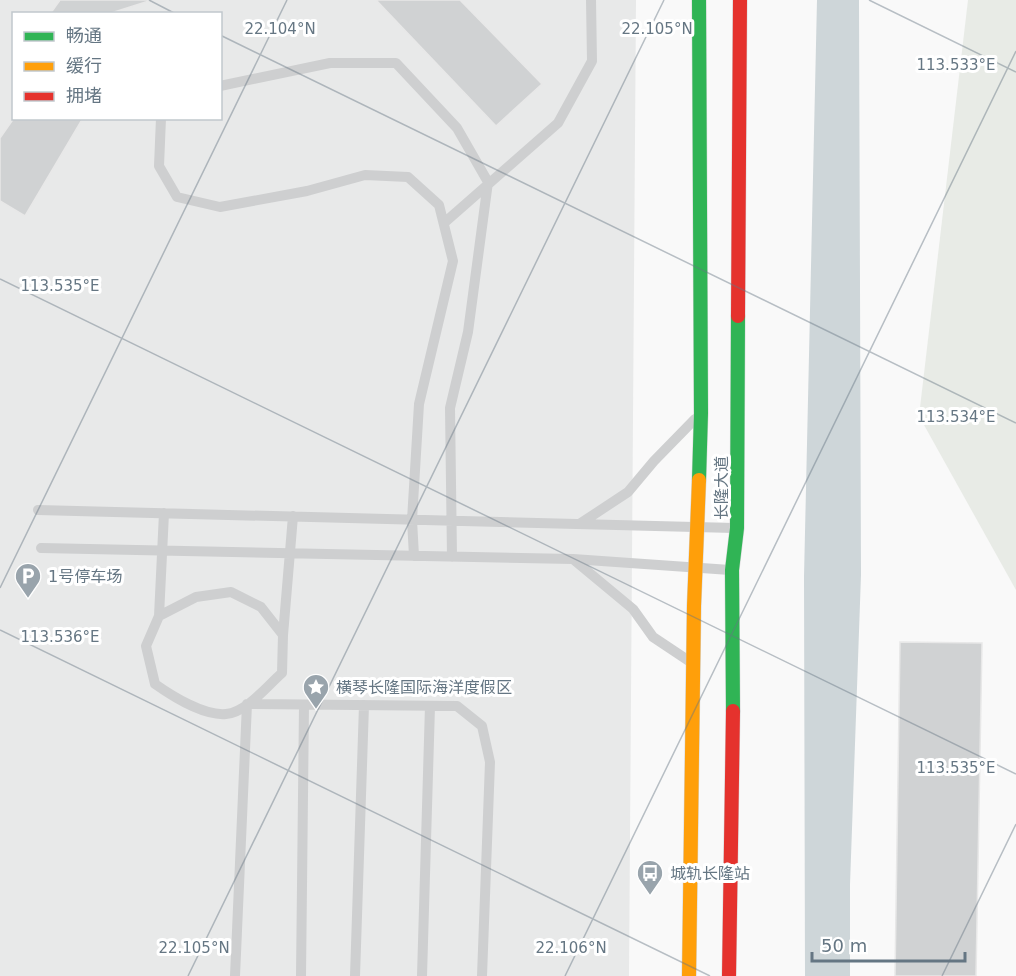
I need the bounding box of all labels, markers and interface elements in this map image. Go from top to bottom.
legend [12,12,222,120]
text: 22.104°N [244,20,316,38]
text: 22.105°N [621,20,693,38]
text: 畅通 [66,25,102,46]
text: 缓行 [66,55,102,76]
text: 113.533°E [916,56,996,74]
text: 拥堵 [66,85,102,106]
text: 113.535°E [20,277,100,295]
text: 113.534°E [916,408,996,426]
street label: 长隆大道 [712,456,731,520]
parking icon: 1号停车场 [13,561,43,599]
place label: 1号停车场 [48,567,122,586]
text: 113.536°E [20,628,100,646]
place icon: 横琴长隆国际海洋度假区 [301,672,331,710]
place label: 横琴长隆国际海洋度假区 [336,678,512,697]
text: 113.535°E [916,759,996,777]
bus stop icon: 城轨长隆站 [635,858,665,896]
place label: 城轨长隆站 [670,864,750,883]
scale bar [812,925,965,963]
text: 50 m [821,935,867,956]
text: 22.105°N [158,939,230,957]
text: 22.106°N [535,939,607,957]

